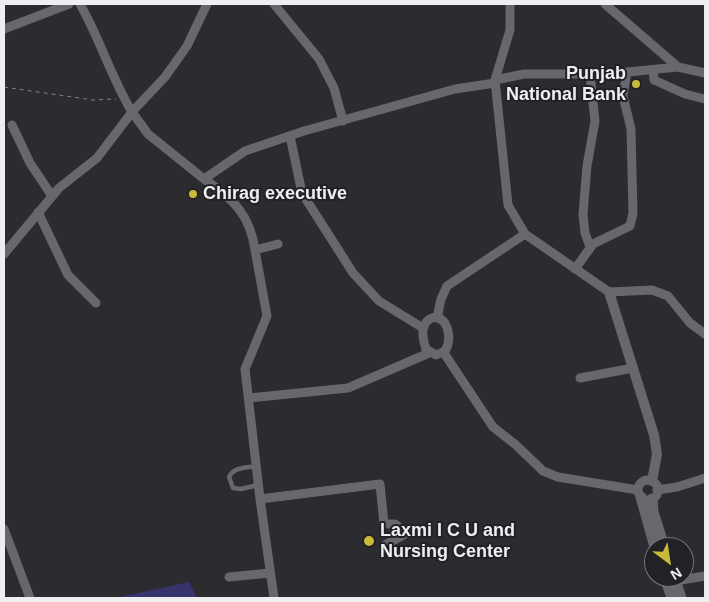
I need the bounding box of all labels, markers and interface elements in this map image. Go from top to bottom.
place label: Punjab National Bank [506,63,626,106]
marker: Punjab National Bank [630,78,642,90]
place label: Chirag executive [203,183,347,205]
marker: Chirag executive [187,188,199,200]
place label: Laxmi I C U and Nursing Center [380,520,515,562]
marker: Laxmi I C U and Nursing Center [362,534,376,548]
north arrow [644,537,694,587]
text: N [668,565,685,583]

